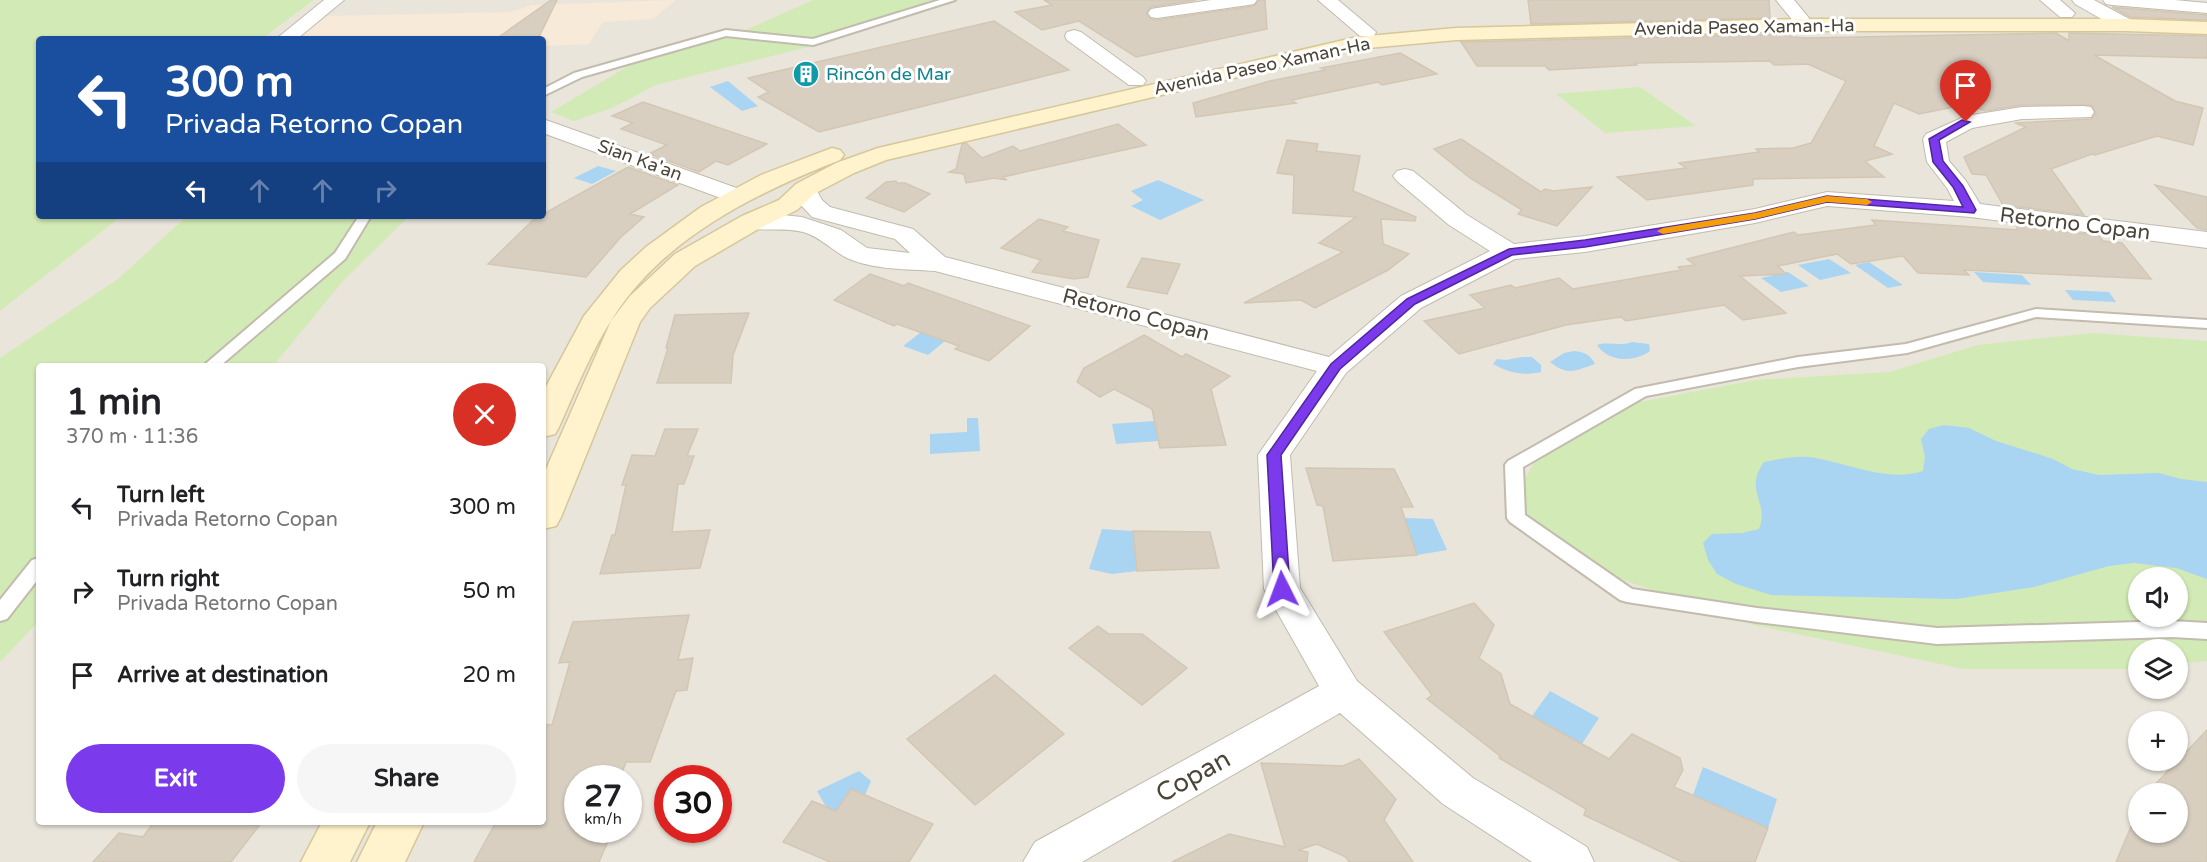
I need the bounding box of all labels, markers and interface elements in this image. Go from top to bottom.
street label: Avenida Paseo Xaman-Ha [1633,14,1855,40]
street label: Avenida Paseo Xaman-Ha [1152,32,1372,100]
text: 300 m [165,57,294,108]
building icon: Rincón de Mar [791,59,821,89]
icon: left [66,60,144,138]
pin [1940,60,1991,122]
place label: Rincón de Mar [826,63,951,85]
icon: arrive [1949,69,1982,102]
text: Privada Retorno Copan [165,108,463,141]
street label: Sian Ka'an [595,135,685,185]
icon: left [180,174,213,207]
icon: ahead [243,174,276,207]
icon: ahead [306,174,339,207]
icon: right [369,174,402,207]
street label: Retorno Copan [1998,202,2152,246]
street label: Retorno Copan [1060,283,1212,347]
text: 1 min [66,381,162,424]
button: close [453,383,516,446]
text: 370 m · 11:36 [66,425,198,449]
text: Turn left [117,482,205,508]
icon: left [66,491,99,524]
text: 300 m [449,494,516,520]
text: Privada Retorno Copan [117,508,338,532]
position arrow [1250,557,1314,621]
text: Turn right [117,566,219,592]
map controls [2128,567,2188,843]
button: sound [2128,567,2188,627]
icon: right [66,575,99,608]
text: 50 m [462,578,516,604]
text: Privada Retorno Copan [117,592,338,616]
button: layers [2128,639,2188,699]
icon: arrive [66,659,99,692]
text: Arrive at destination [117,662,328,688]
text: 20 m [462,662,516,688]
button: + [2128,711,2188,771]
street label: Copan [1150,743,1236,809]
button: Exit [66,744,285,813]
button: Share [297,744,516,813]
speed limit sign: 30 [654,765,732,843]
text: 27 [584,778,622,815]
button: − [2128,783,2188,843]
text: km/h [584,810,622,828]

